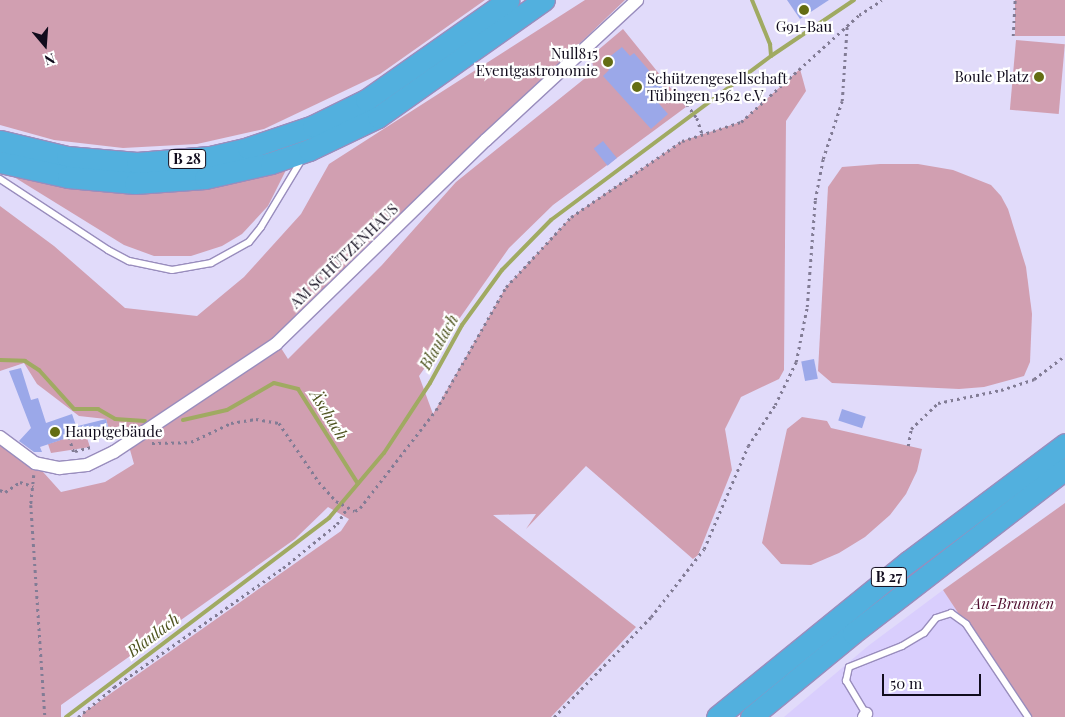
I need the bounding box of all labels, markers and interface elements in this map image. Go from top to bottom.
marker: G91-Bau [798,4,810,16]
place label: G91-Bau [776,18,832,36]
north arrow [20,20,70,70]
place label: Null815 Eventgastronomie [476,44,598,79]
text: N [42,49,58,70]
marker: Null815 Eventgastronomie [602,56,614,68]
place label: Boule Platz [954,68,1029,86]
place label: Schützengesellschaft Tübingen 1562 e.V. [647,69,788,104]
marker: Boule Platz [1033,71,1045,83]
marker: Schützengesellschaft Tübingen 1562 e.V. [631,81,643,93]
road number: B 28 [167,148,207,170]
street label: AM SCHÜTZENHAUS [286,200,402,312]
water label: Blaulach [416,311,462,373]
water label: Äschach [306,386,352,444]
place label: Hauptgebäude [65,423,162,441]
marker: Hauptgebäude [49,426,61,438]
road number: B 27 [870,566,908,588]
park label: Au-Brunnen [972,595,1054,613]
water label: Blaulach [123,609,183,661]
scale bar [885,664,984,696]
text: 50 m [890,673,922,693]

